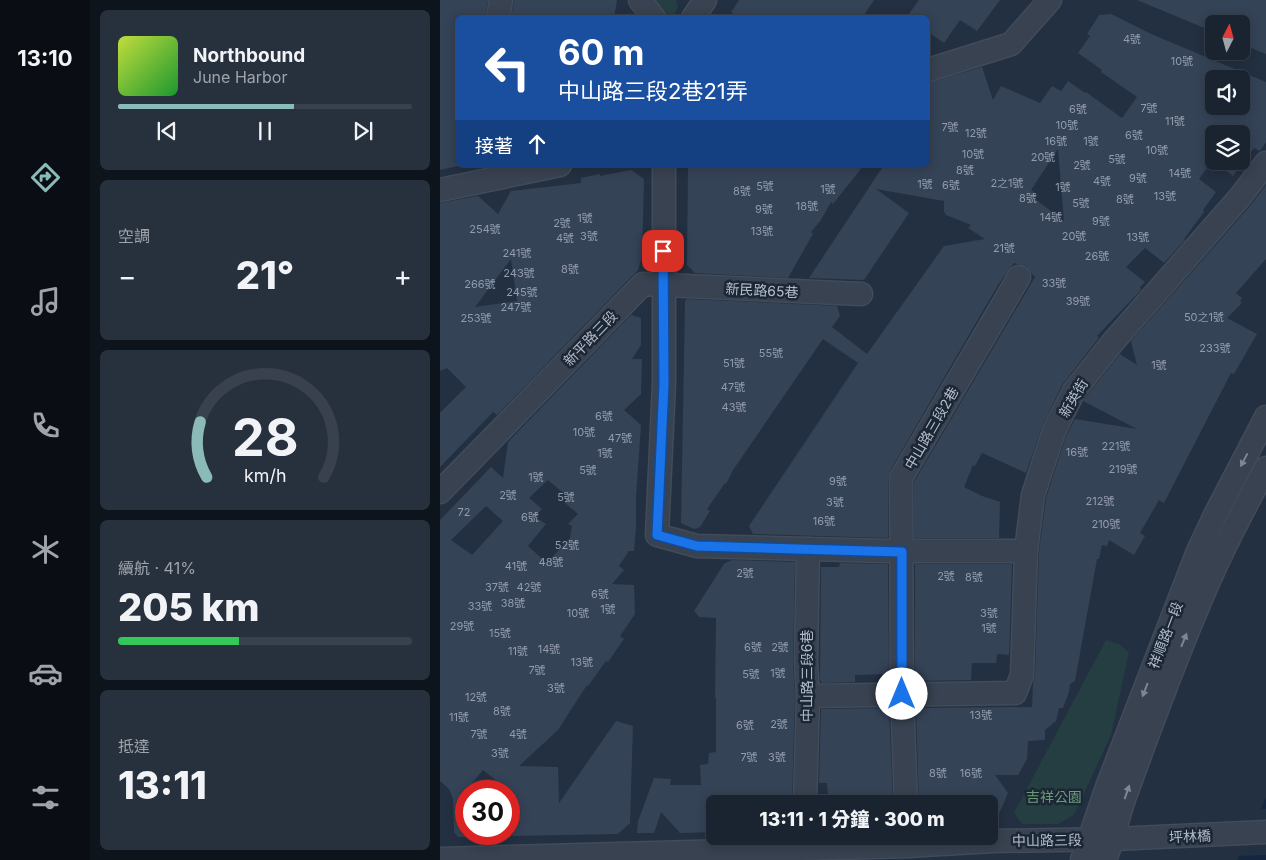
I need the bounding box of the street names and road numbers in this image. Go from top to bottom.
street label: 新民路65巷 [725,280,799,300]
street label: 新平路三段 [560,307,620,369]
street label: 新英街 [1055,376,1091,420]
street label: 中山路三段2巷 [901,384,961,472]
street label: 祥順路一段 [1145,599,1185,671]
street label: 中山路三段6巷 [798,630,815,722]
street label: 坪林橋 [1169,826,1211,846]
street label: 中山路三段 [1012,831,1082,849]

